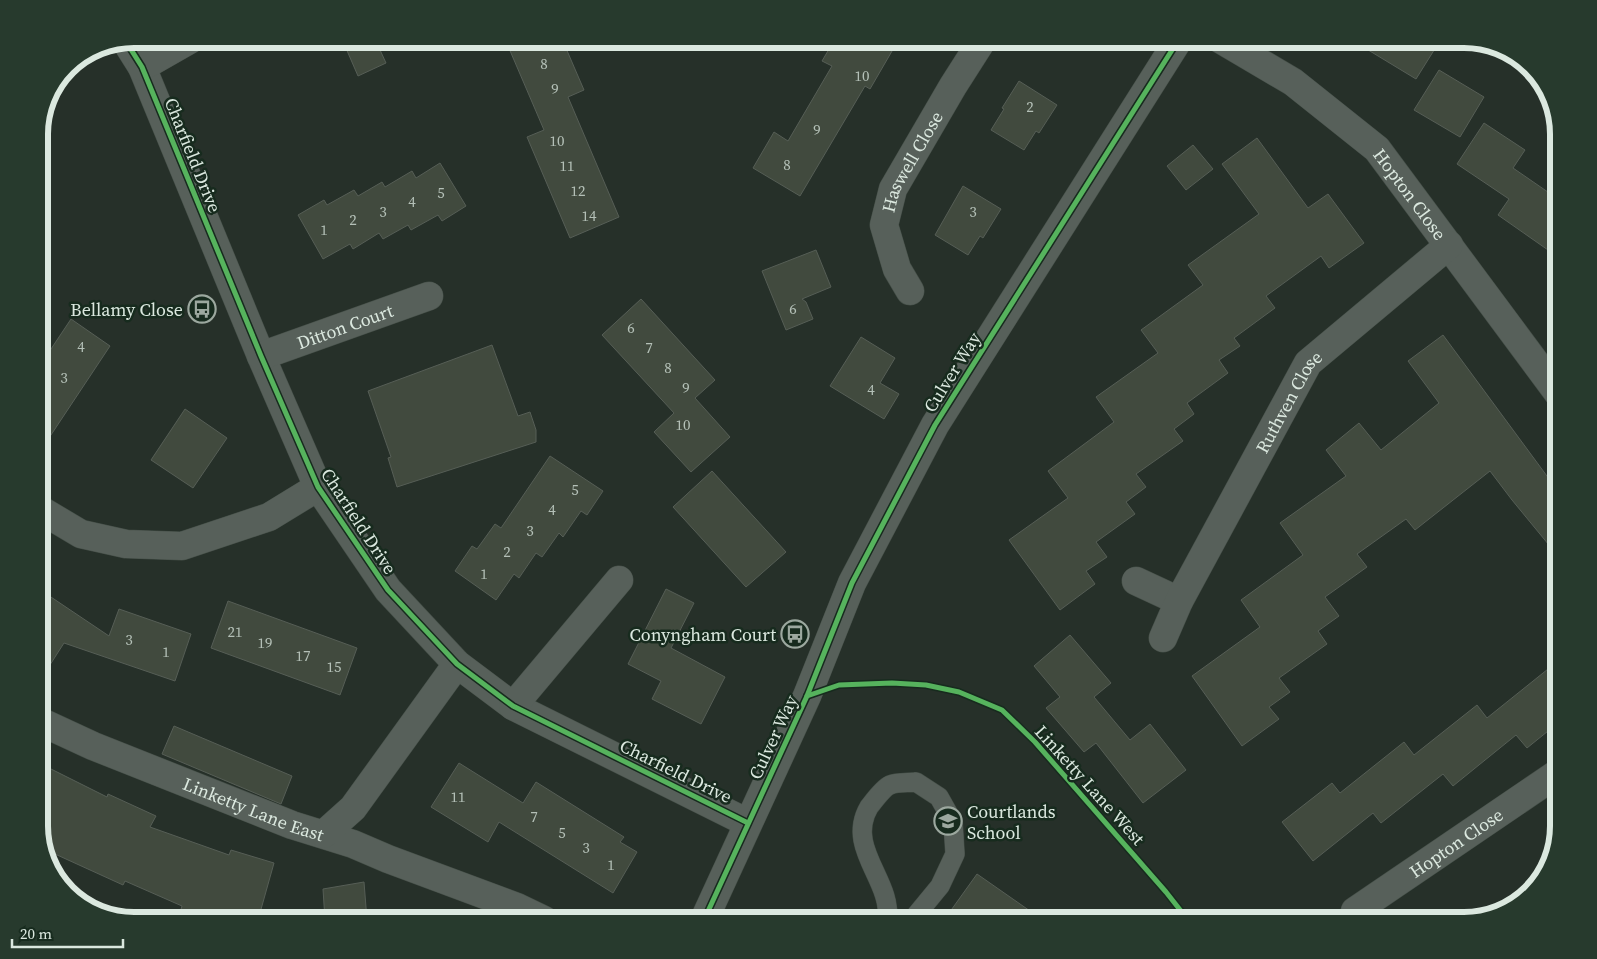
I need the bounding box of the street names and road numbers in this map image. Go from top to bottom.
street label: Charfield Drive [159,94,227,216]
street label: Haswell Close [875,106,948,215]
street label: Hopton Close [1368,143,1453,245]
street label: Ditton Court [293,297,396,355]
street label: Culver Way [917,326,987,417]
street label: Ruthven Close [1249,344,1327,457]
street label: Charfield Drive [315,463,403,579]
street label: Culver Way [743,690,804,783]
street label: Linketty Lane West [1029,720,1151,850]
street label: Charfield Drive [616,733,736,809]
street label: Linketty Lane East [180,771,327,847]
street label: Hopton Close [1404,802,1508,883]

